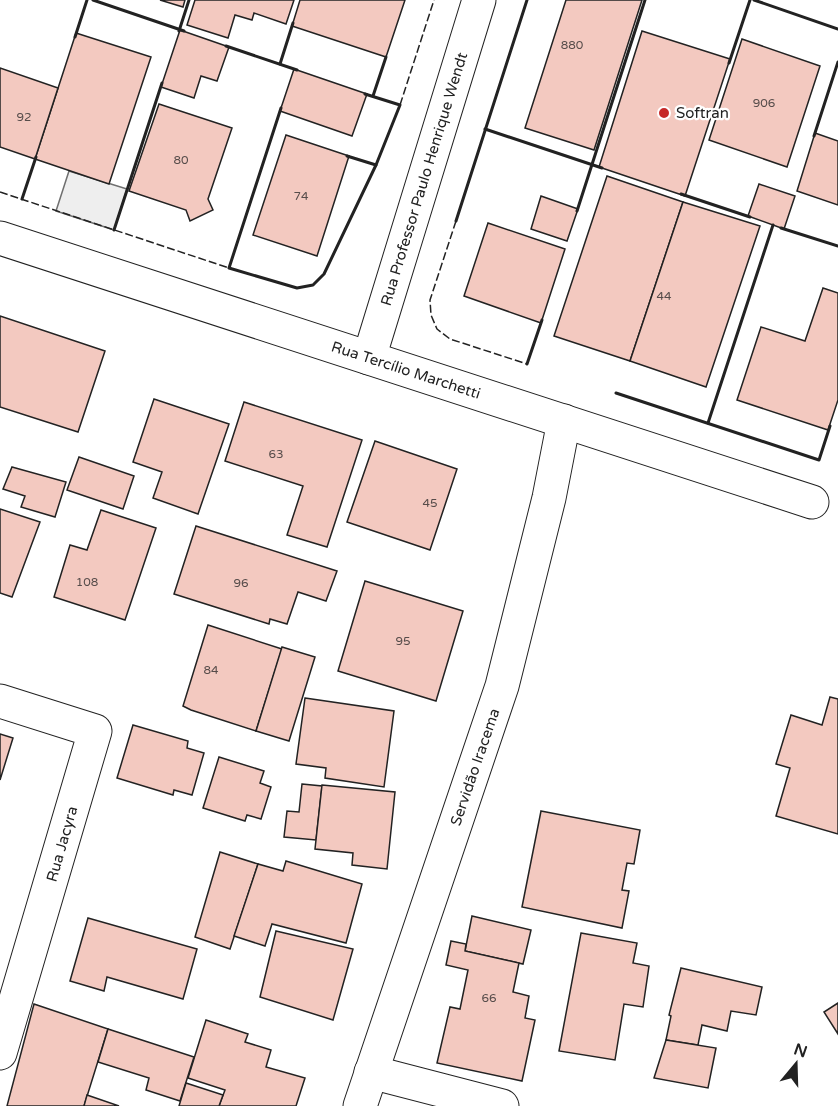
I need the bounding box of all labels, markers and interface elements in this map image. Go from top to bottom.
house number: 880 [561,38,584,52]
street label: Rua Professor Paulo Henrique Wendt [377,50,471,308]
house number: 906 [753,96,775,110]
place label: Softran [676,104,729,122]
marker: Softran [657,106,671,120]
house number: 92 [16,110,32,124]
house number: 80 [173,153,189,167]
house number: 74 [293,189,309,203]
house number: 44 [656,289,672,303]
street label: Rua Tercílio Marchetti [329,337,483,403]
house number: 63 [268,447,284,461]
house number: 45 [422,496,438,510]
house number: 108 [76,575,98,589]
house number: 96 [233,576,249,590]
house number: 95 [395,634,411,648]
house number: 84 [203,663,219,677]
street label: Servidão Iracema [446,706,504,828]
street label: Rua Jacyra [43,804,81,884]
house number: 66 [481,991,497,1005]
north arrow [766,1034,826,1094]
text: N [791,1039,810,1062]

